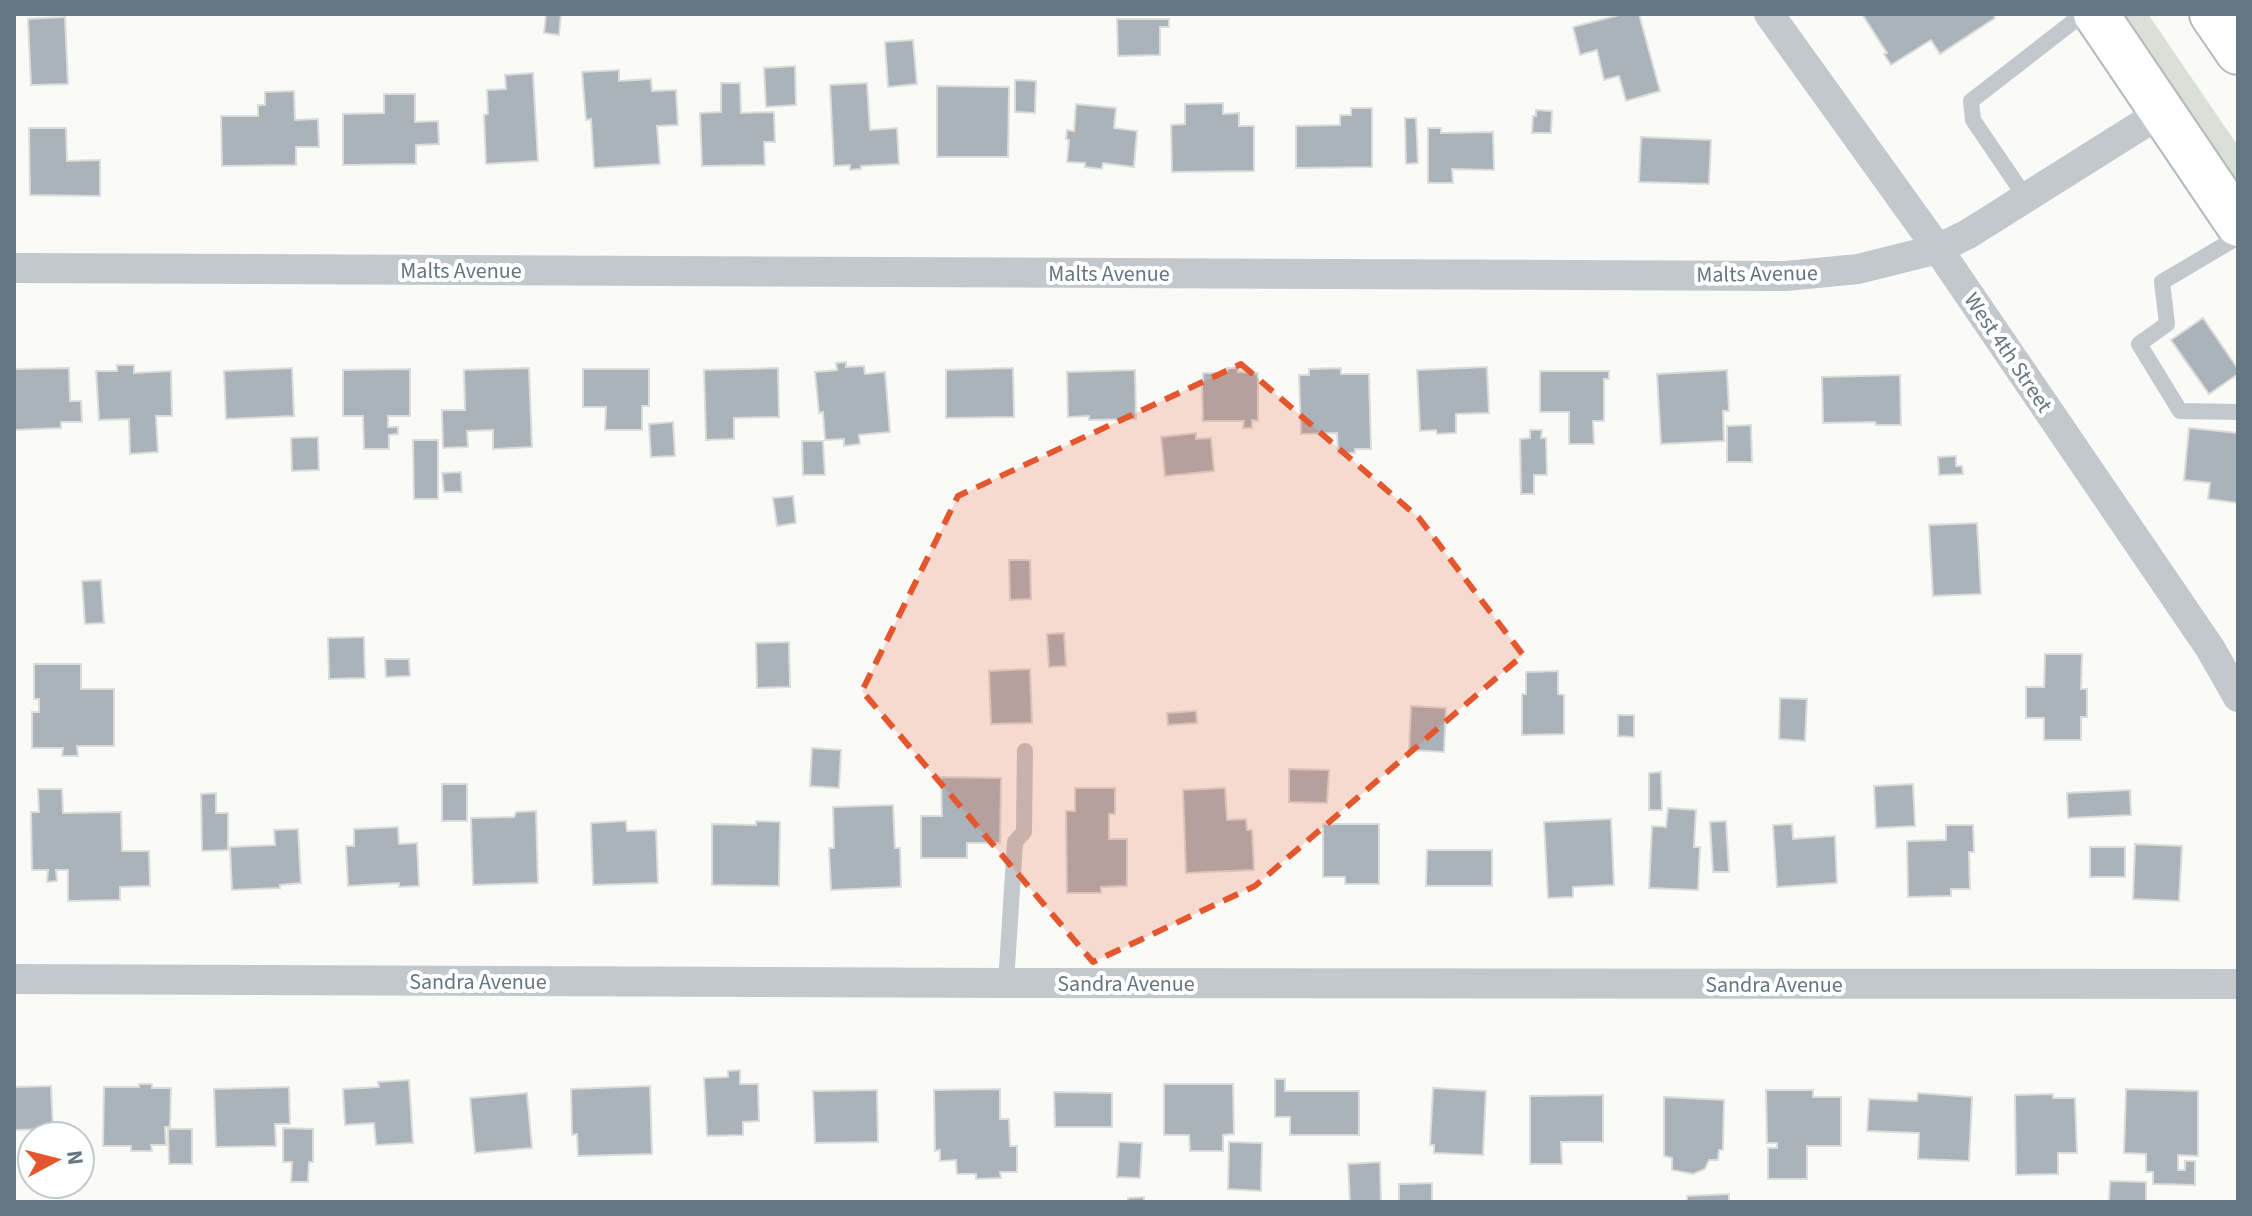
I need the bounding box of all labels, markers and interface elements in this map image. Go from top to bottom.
street label: Malts Avenue [400,255,522,287]
street label: Malts Avenue [1696,257,1818,291]
street label: Malts Avenue [1048,258,1170,290]
street label: West 4th Street [1956,286,2061,419]
street label: Sandra Avenue [409,966,547,998]
street label: Sandra Avenue [1057,968,1195,1000]
street label: Sandra Avenue [1705,969,1843,1001]
north arrow [16,1120,96,1200]
text: N [58,1148,92,1167]

